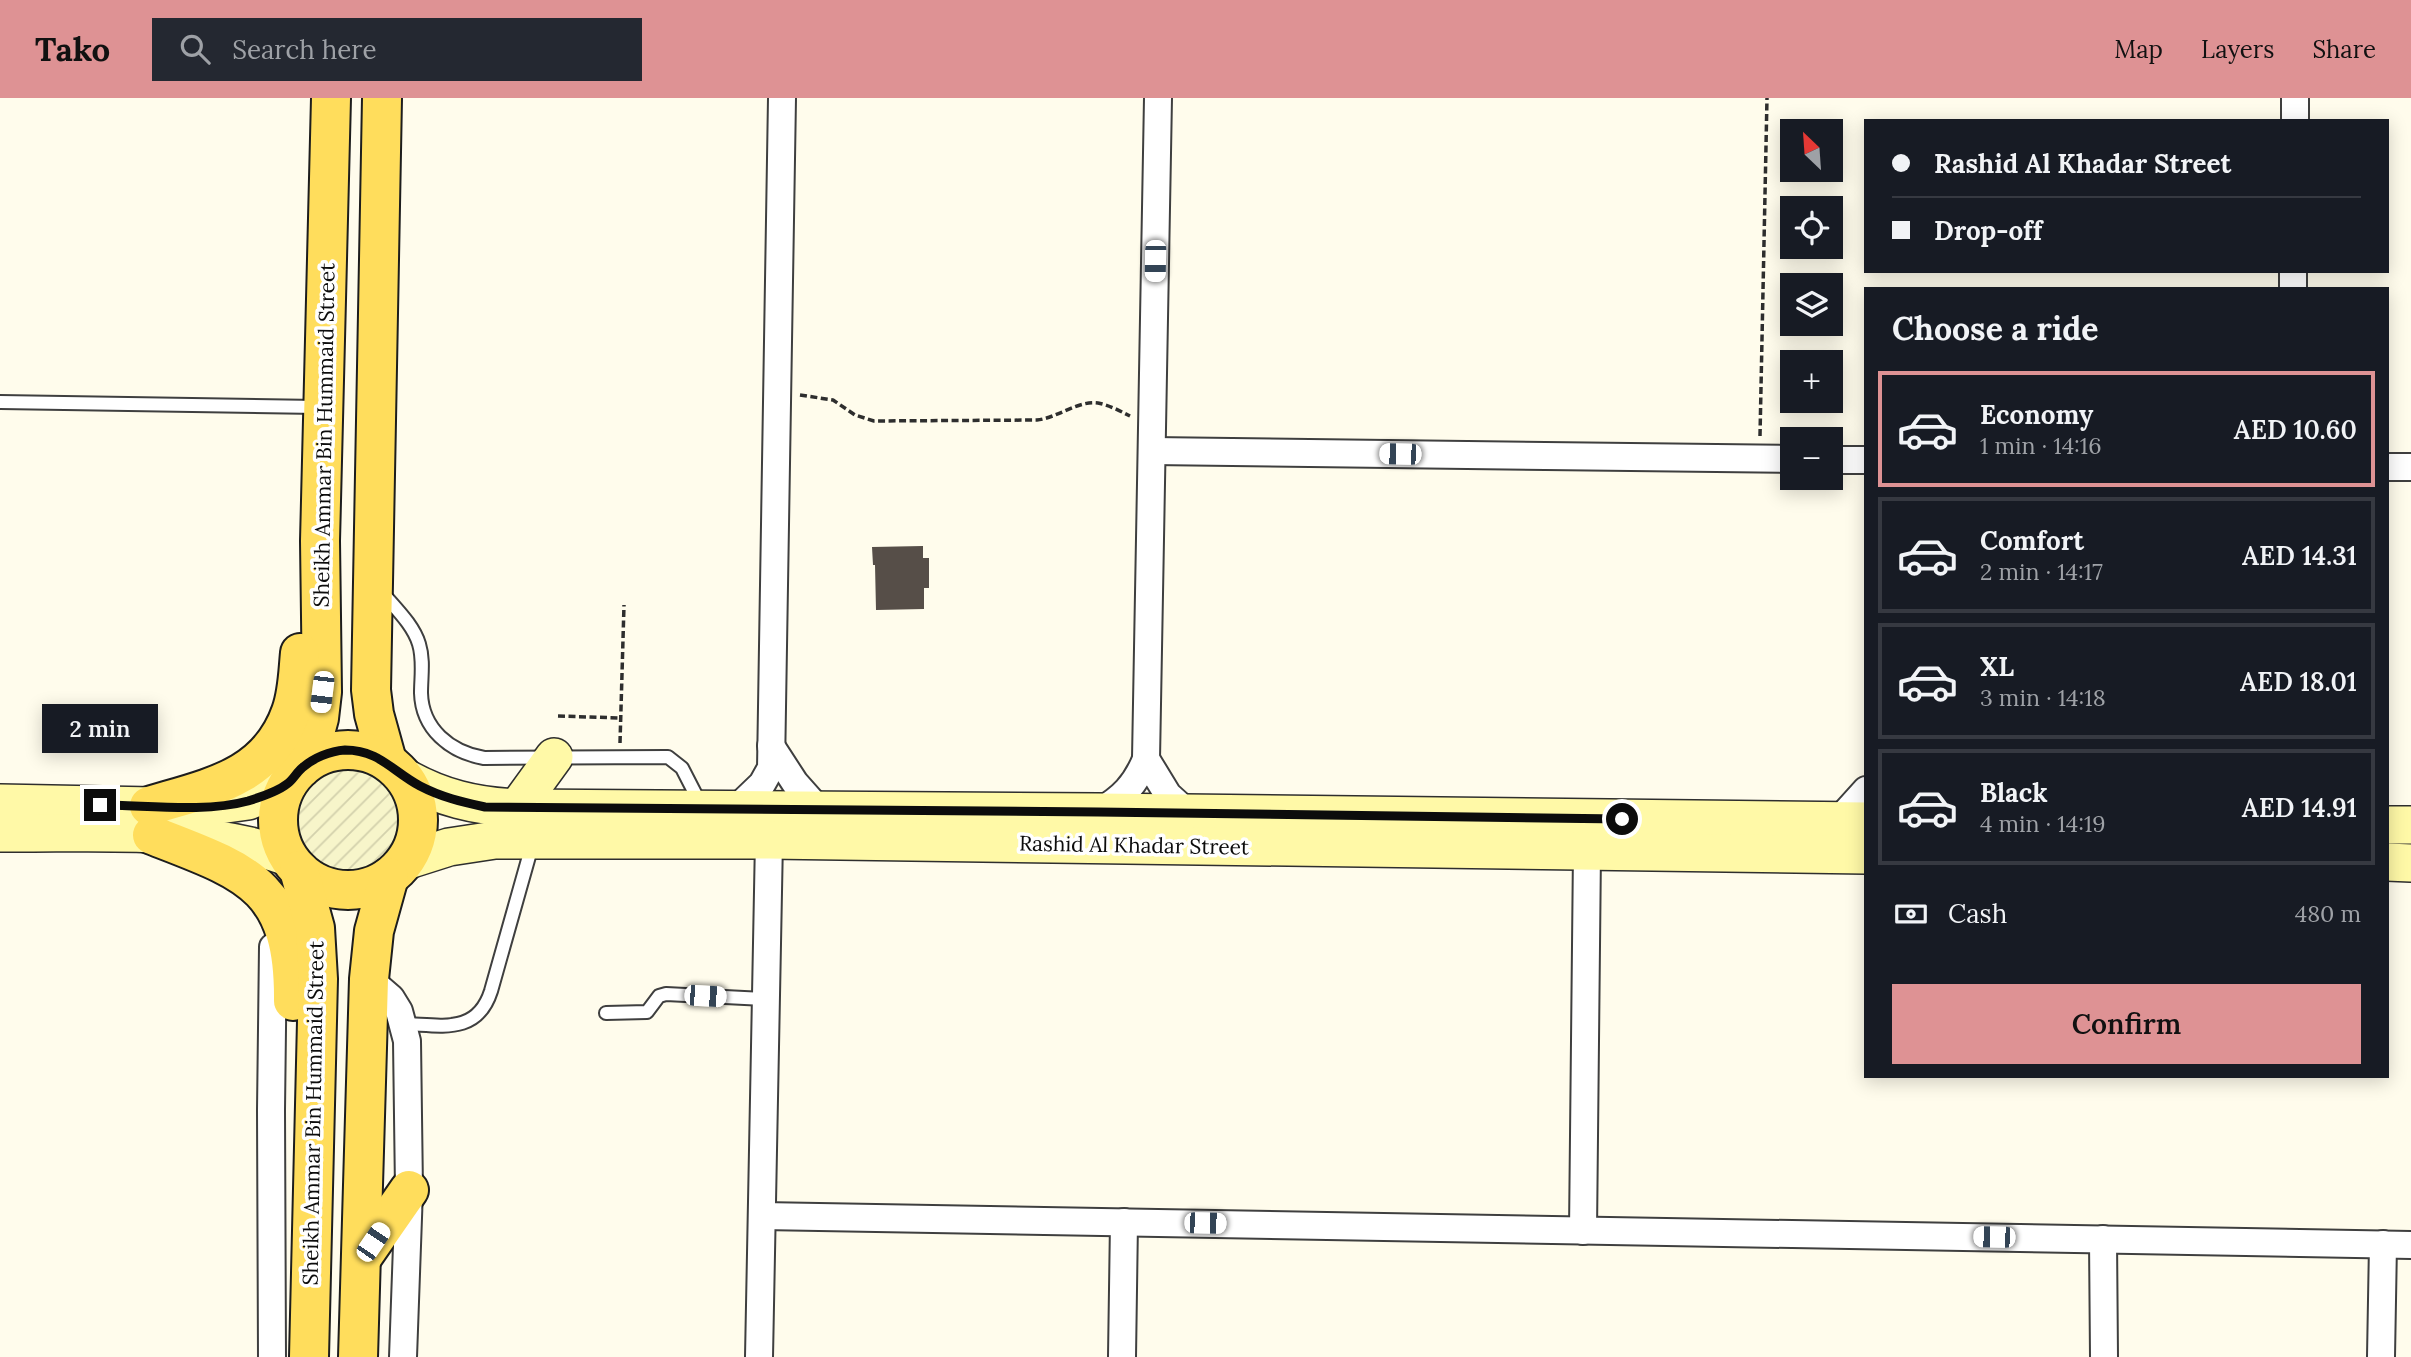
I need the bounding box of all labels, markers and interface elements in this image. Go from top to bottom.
search box [152,18,642,81]
text: Tako [35,28,110,70]
icon: search [176,30,214,68]
text: Search here [232,33,377,66]
text: Map [2114,34,2163,65]
text: Layers [2201,34,2274,65]
text: Share [2312,34,2376,65]
north arrow [1780,119,1843,182]
map controls [1780,119,1843,490]
text: Rashid Al Khadar Street [1934,147,2231,180]
button: locate [1780,196,1843,259]
text: Drop-off [1934,214,2042,247]
car [1145,240,1166,282]
street label: Sheikh Ammar Bin Hummaid Street [307,262,341,608]
button: layers [1780,273,1843,336]
text: Choose a ride [1892,308,2099,349]
button: + [1780,350,1843,413]
icon: car [1896,398,1959,461]
text: Economy [1980,398,2093,431]
text: AED 10.60 [2234,413,2357,446]
button: − [1780,427,1843,490]
text: 1 min · 14:16 [1980,431,2102,460]
car [1379,443,1422,465]
icon: car [1896,524,1959,587]
text: Comfort [1980,524,2084,557]
text: AED 14.31 [2242,539,2357,572]
text: 2 min · 14:17 [1980,557,2103,586]
icon: car [1896,650,1959,713]
text: XL [1980,650,2014,683]
text: AED 18.01 [2240,665,2357,698]
car [310,670,335,714]
text: 3 min · 14:18 [1980,683,2106,712]
callout: 2 min [42,704,158,752]
text: 2 min [70,714,130,743]
icon: car [1896,776,1959,839]
text: Black [1980,776,2048,809]
route end [84,789,116,821]
text: AED 14.91 [2242,791,2357,824]
route start [1606,803,1638,835]
text: 4 min · 14:19 [1980,809,2106,838]
street label: Rashid Al Khadar Street [1019,829,1250,861]
icon: cash [1892,895,1930,933]
text: Cash [1948,897,2007,930]
text: 480 m [2295,899,2361,928]
street label: Sheikh Ammar Bin Hummaid Street [296,940,330,1286]
car [684,984,727,1008]
button: Confirm [1892,984,2361,1064]
car [1184,1212,1227,1234]
car [353,1219,394,1265]
car [1973,1226,2016,1248]

